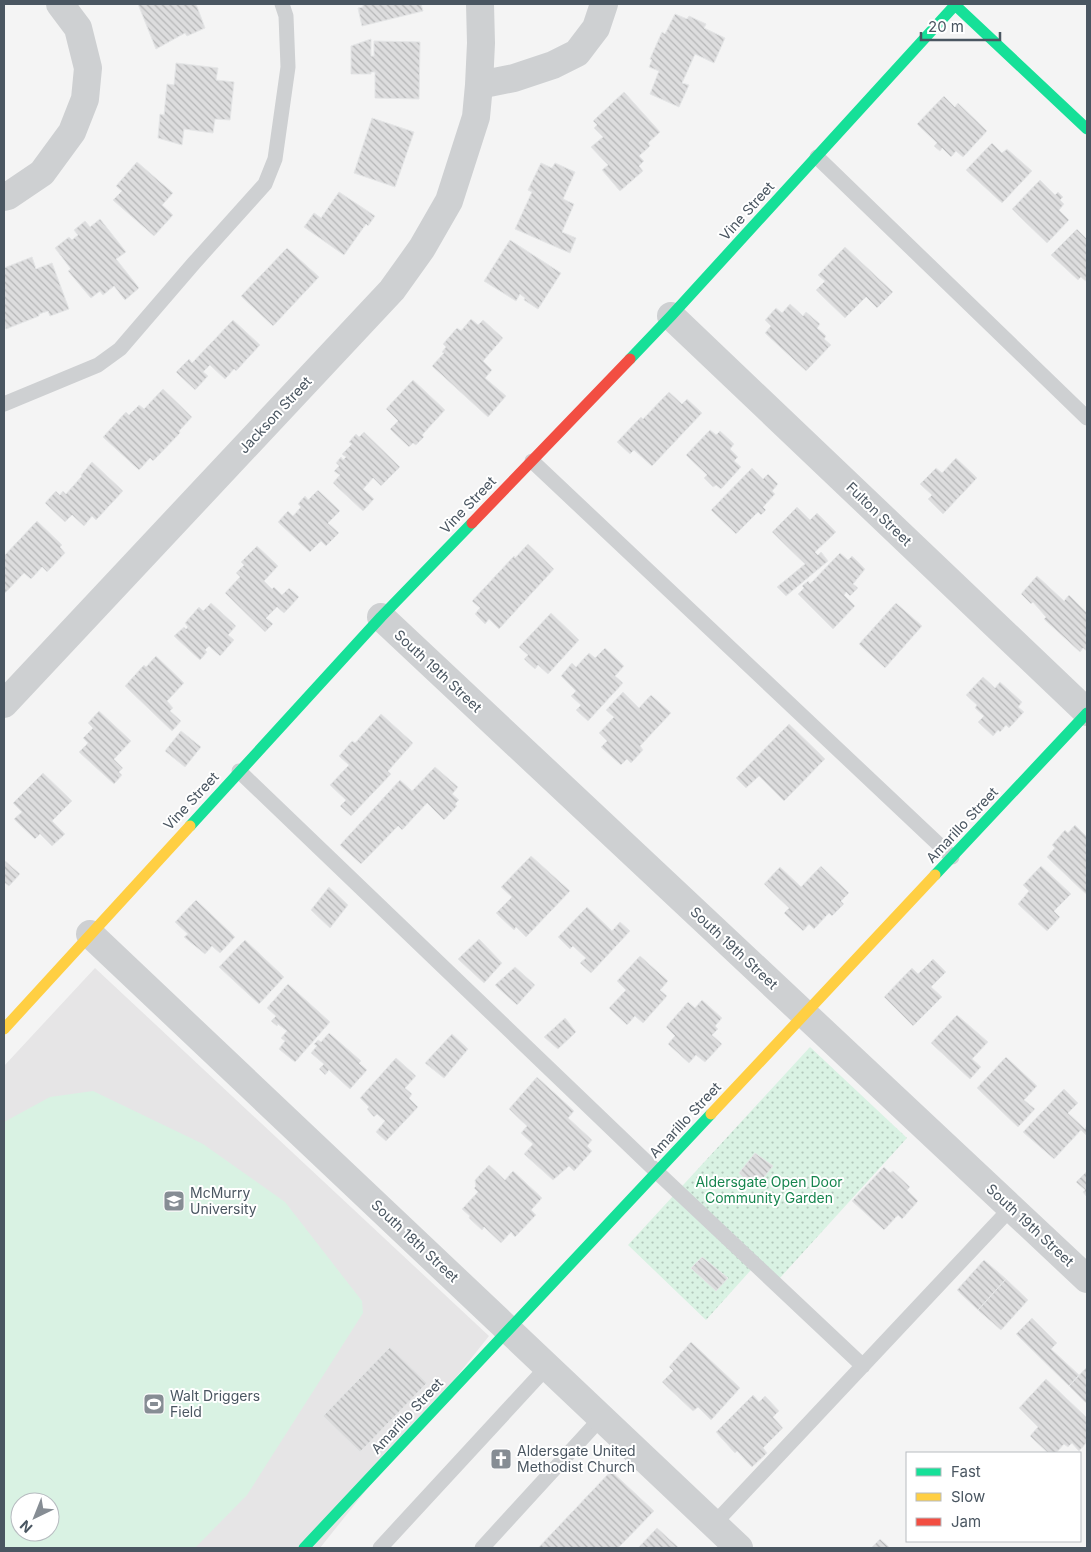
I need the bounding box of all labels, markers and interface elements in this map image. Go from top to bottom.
scale bar [921,10,1000,42]
text: 20 m [928,17,964,36]
street label: Vine Street [716,178,778,243]
street label: Jackson Street [235,372,315,457]
street label: Vine Street [436,472,499,537]
street label: Fulton Street [843,478,916,549]
street label: South 19th Street [391,626,486,716]
street label: Vine Street [160,768,222,833]
street label: Amarillo Street [922,783,1001,866]
street label: South 19th Street [687,903,782,993]
street label: Amarillo Street [645,1078,724,1161]
park label: Aldersgate Open Door Community Garden [695,1173,843,1206]
street label: South 19th Street [983,1180,1078,1270]
place label: McMurry University [190,1184,257,1217]
school or university icon: McMurry University [162,1189,186,1213]
street label: South 18th Street [368,1196,463,1286]
street label: Amarillo Street [367,1374,446,1457]
place label: Walt Driggers Field [170,1387,260,1420]
sports icon: Walt Driggers Field [142,1392,166,1416]
place label: Aldersgate United Methodist Church [517,1442,636,1475]
church icon: Aldersgate United Methodist Church [489,1447,513,1471]
legend [906,1452,1081,1542]
text: Fast [951,1462,981,1481]
text: Slow [951,1487,985,1506]
north arrow [10,1492,60,1542]
text: Jam [951,1512,981,1531]
text: N [16,1517,35,1537]

